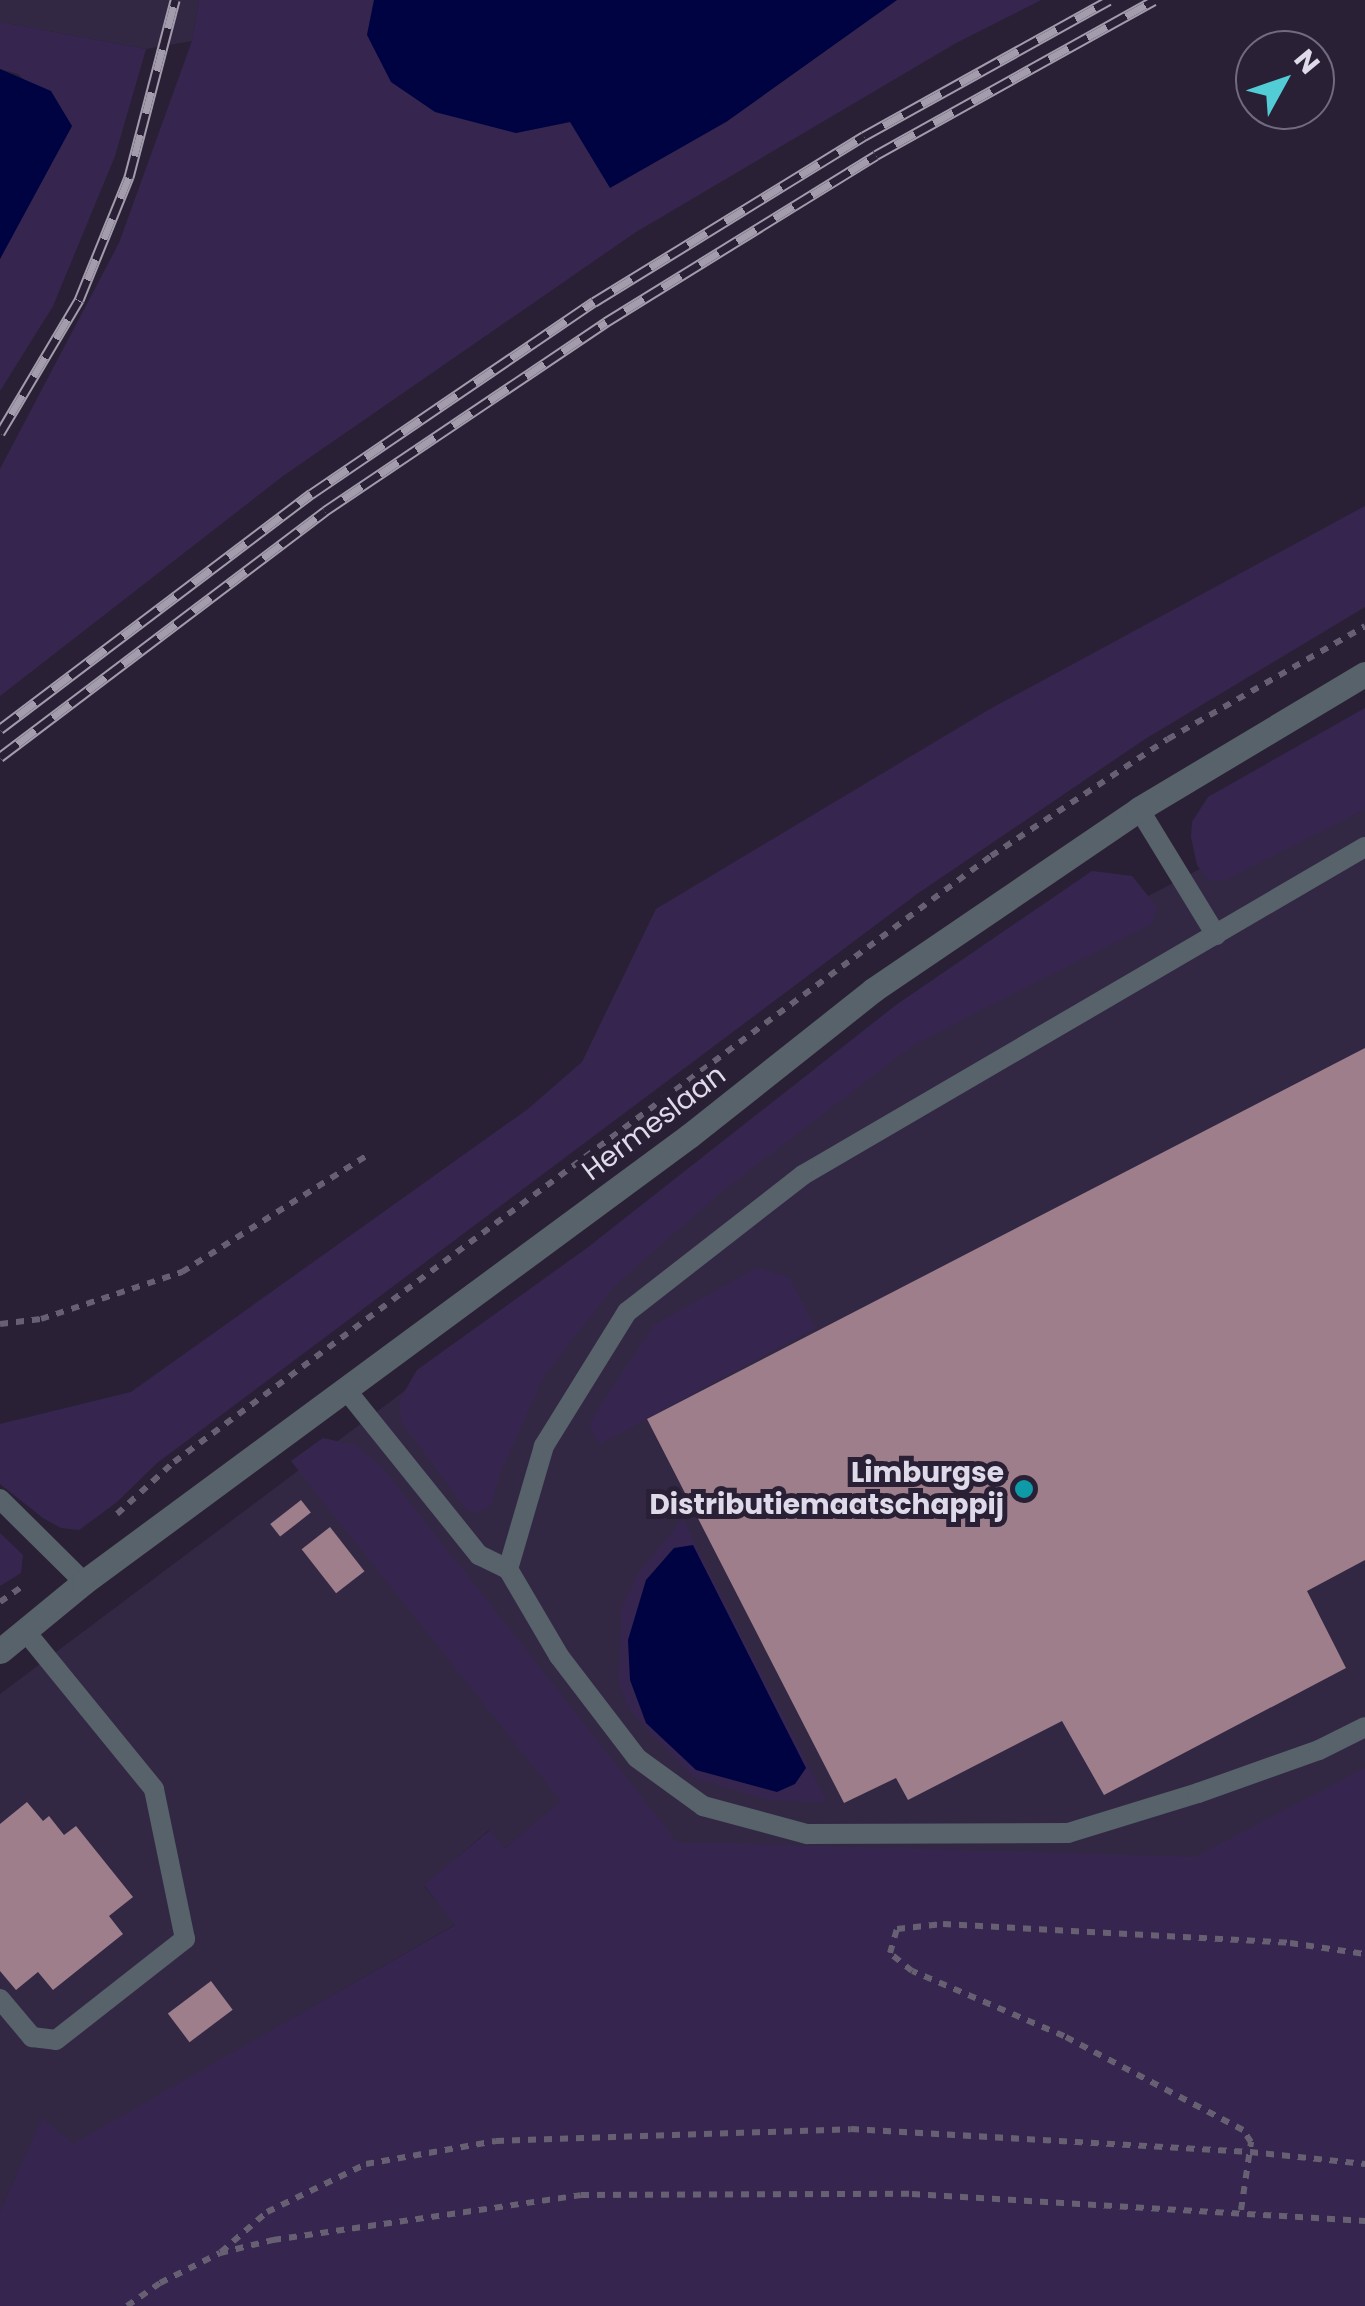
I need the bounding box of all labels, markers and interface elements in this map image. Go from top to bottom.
north arrow [1235,30,1335,130]
text: N [1285,41,1329,82]
street label: Hermeslaan [576,1058,732,1188]
place label: Limburgse Distributiemaatschappij [649,1456,1004,1522]
marker: Limburgse Distributiemaatschappij [1013,1478,1035,1500]

